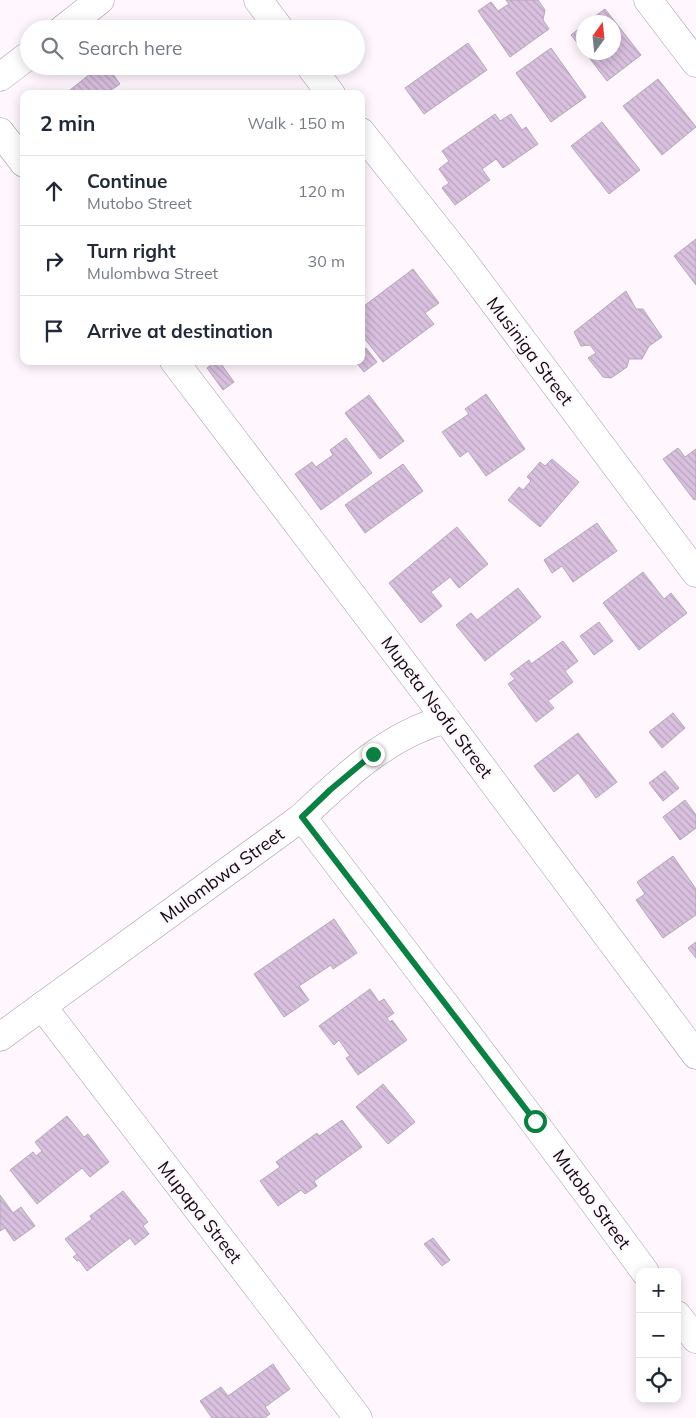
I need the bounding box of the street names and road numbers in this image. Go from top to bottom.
street label: Musiniga Street [482,292,578,410]
street label: Mupeta Nsofu Street [376,632,498,782]
street label: Mulombwa Street [156,822,288,928]
street label: Mutobo Street [548,1145,636,1253]
street label: Mupapa Street [153,1156,247,1268]

